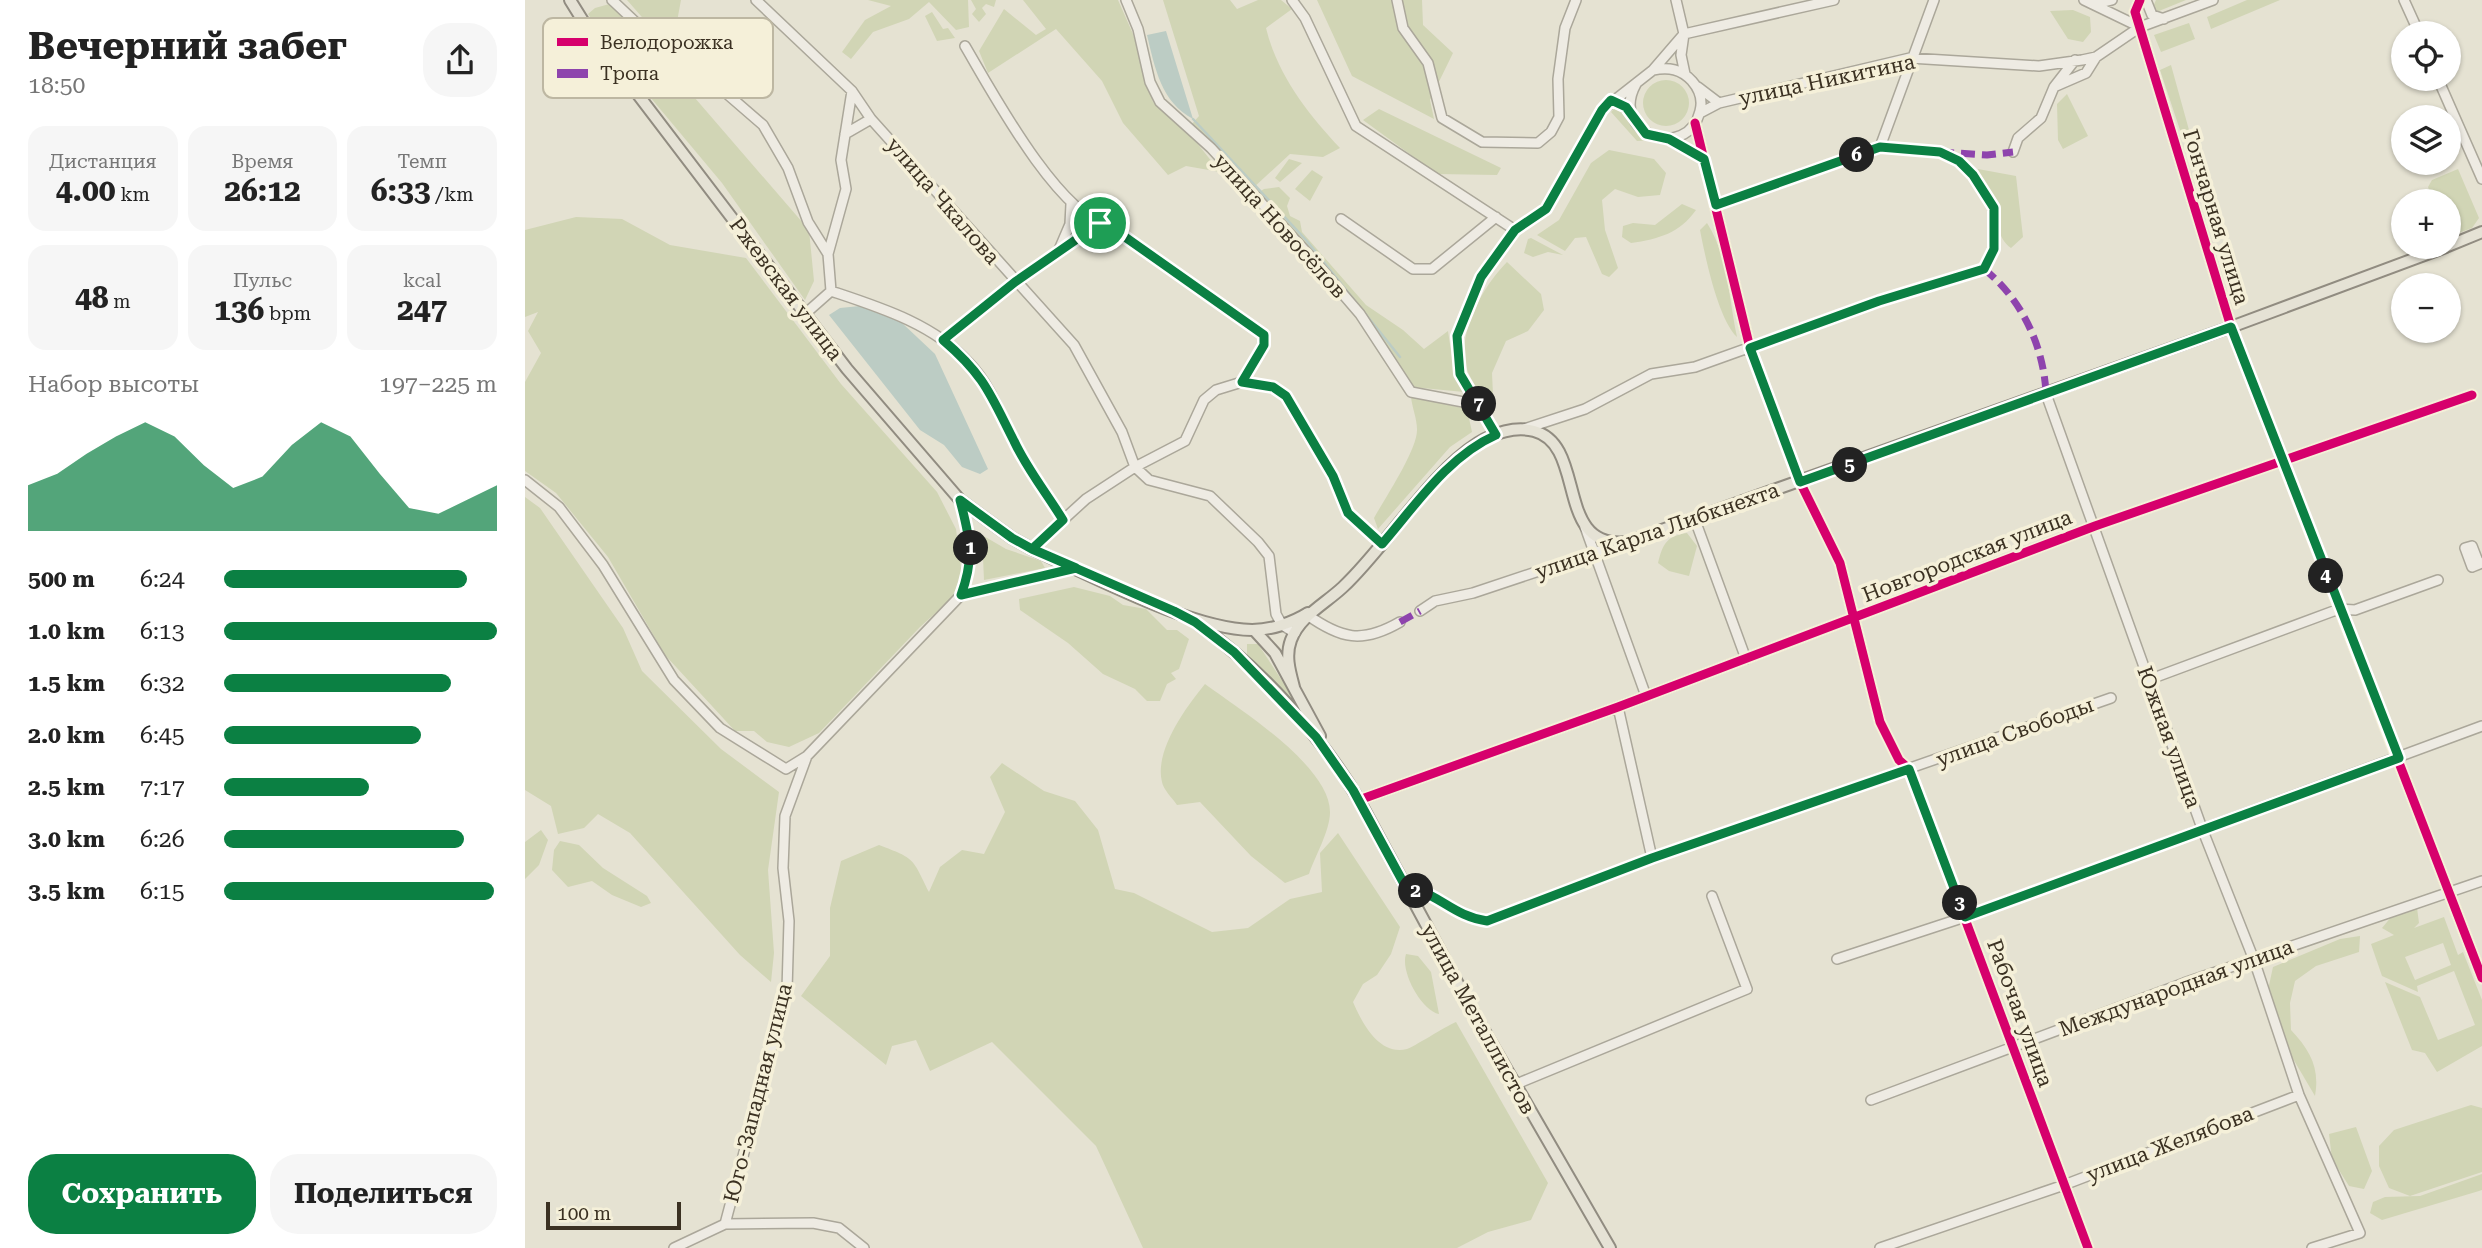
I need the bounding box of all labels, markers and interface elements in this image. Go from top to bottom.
legend [543,18,773,98]
map controls [2391,21,2461,343]
button: locate [2391,21,2461,91]
button: share [423,23,497,97]
text: Вечерний забег [28,24,347,68]
text: Велодорожка [600,31,734,54]
street label: улица Никитина [1737,49,1918,110]
text: Тропа [600,62,660,85]
text: 18:50 [28,72,85,99]
button: layers [2391,105,2461,175]
street label: Гончарная улица [2178,126,2254,308]
street label: улица Чкалова [882,133,1005,270]
pin: 6 [1839,138,1875,172]
text: 6 [1851,143,1862,166]
street label: улица Новосёлов [1209,149,1351,303]
text: Дистанция [49,150,157,173]
text: Время [232,150,293,173]
text: Темп [397,150,447,173]
text: 4.00 [56,173,116,208]
text: 26:12 [224,173,301,208]
text: 6:33 [371,173,431,208]
text: km [116,183,150,206]
text: /km [431,183,474,206]
button: + [2391,189,2461,259]
pin [1070,193,1130,253]
icon: arrive [1081,204,1119,242]
street label: Ржевская улица [724,213,848,366]
text: Пульс [233,269,292,292]
text: kcal [403,269,441,292]
button: − [2391,273,2461,343]
text: 48 [75,280,109,315]
text: m [109,290,131,313]
text: 136 [214,292,264,327]
text: 247 [397,292,447,327]
text: bpm [264,302,311,325]
text: Набор высоты [28,371,199,398]
text: 197–225 m [379,371,497,398]
pin: 7 [1461,386,1497,422]
text: 7 [1473,392,1484,415]
pin: 5 [1833,448,1867,482]
text: 5 [1844,453,1855,476]
street label: улица Карла Либкнехта [1532,478,1783,584]
street label: Новгородская улица [1859,505,2076,607]
pin: 1 [953,530,989,566]
text: 1 [965,536,976,559]
pin: 4 [2309,558,2343,594]
text: 4 [2320,564,2331,587]
text: 500 m [28,566,95,593]
text: 6:24 [140,566,185,593]
text: 1.0 km [28,618,105,645]
text: 6:13 [140,618,185,645]
street label: Южная улица [2132,663,2206,812]
text: 1.5 km [28,670,105,697]
text: 6:32 [140,670,185,697]
street label: улица Свободы [1933,692,2097,772]
text: 2.0 km [28,722,105,749]
text: 6:45 [140,722,185,749]
text: 2.5 km [28,774,105,801]
text: 7:17 [140,774,185,801]
text: 3.0 km [28,826,105,853]
text: 6:26 [140,826,185,853]
pin: 2 [1399,874,1433,908]
text: 3.5 km [28,878,105,905]
text: 6:15 [140,878,185,905]
text: 2 [1410,879,1421,902]
pin: 3 [1943,886,1977,920]
text: 3 [1954,891,1965,914]
street label: улица Металлистов [1416,920,1540,1118]
street label: Международная улица [2056,934,2297,1042]
street label: Рабочая улица [1982,936,2058,1091]
street label: Юго-Западная улица [719,980,797,1205]
street label: улица Желябова [2083,1101,2257,1187]
button: Сохранить [28,1154,256,1234]
button: Поделиться [270,1154,497,1234]
scale bar [546,1199,681,1231]
text: 100 m [557,1202,611,1225]

